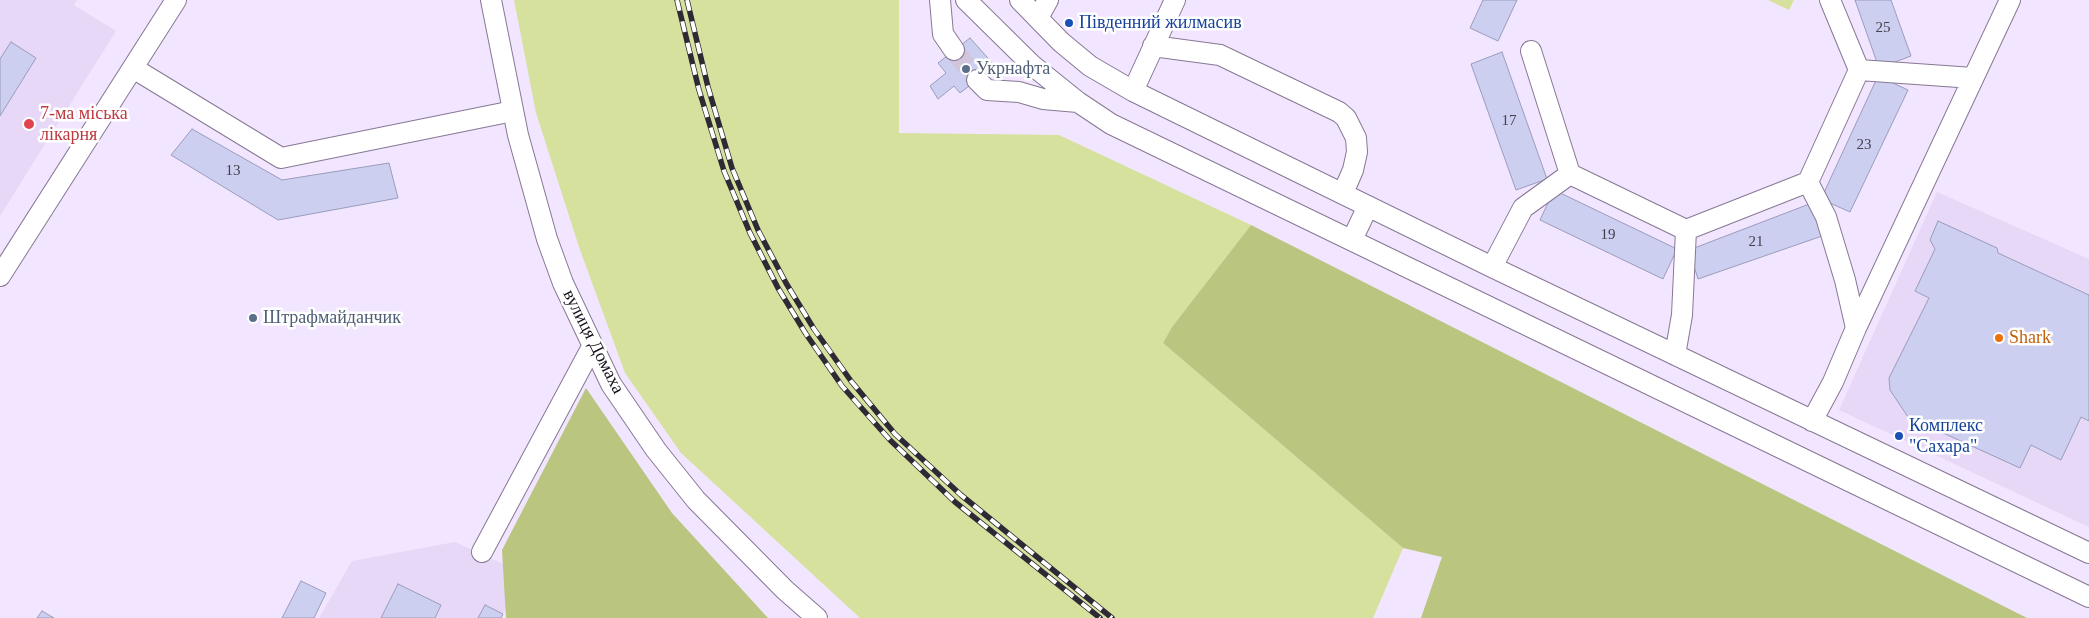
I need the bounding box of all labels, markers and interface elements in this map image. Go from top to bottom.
place label: Південний жилмасив [1079,12,1242,34]
marker: Південний жилмасив [1063,17,1075,29]
house number: 25 [1876,19,1890,37]
place label: Укрнафта [976,58,1050,80]
marker: Укрнафта [960,63,972,75]
place label: 7-ма міська лікарня [40,103,128,146]
house number: 17 [1502,112,1516,130]
marker: 7-ма міська лікарня [22,117,36,131]
house number: 23 [1856,136,1872,154]
house number: 13 [226,162,240,180]
house number: 19 [1600,226,1616,244]
house number: 21 [1748,233,1764,251]
street label: вулиця Домаха [557,286,629,398]
place label: Штрафмайданчик [263,307,401,329]
marker: Штрафмайданчик [247,312,259,324]
place label: Shark [2009,327,2051,349]
marker: Shark [1993,332,2005,344]
place label: Комплекс "Сахара" [1909,415,1983,458]
marker: Комплекс "Сахара" [1893,430,1905,442]

